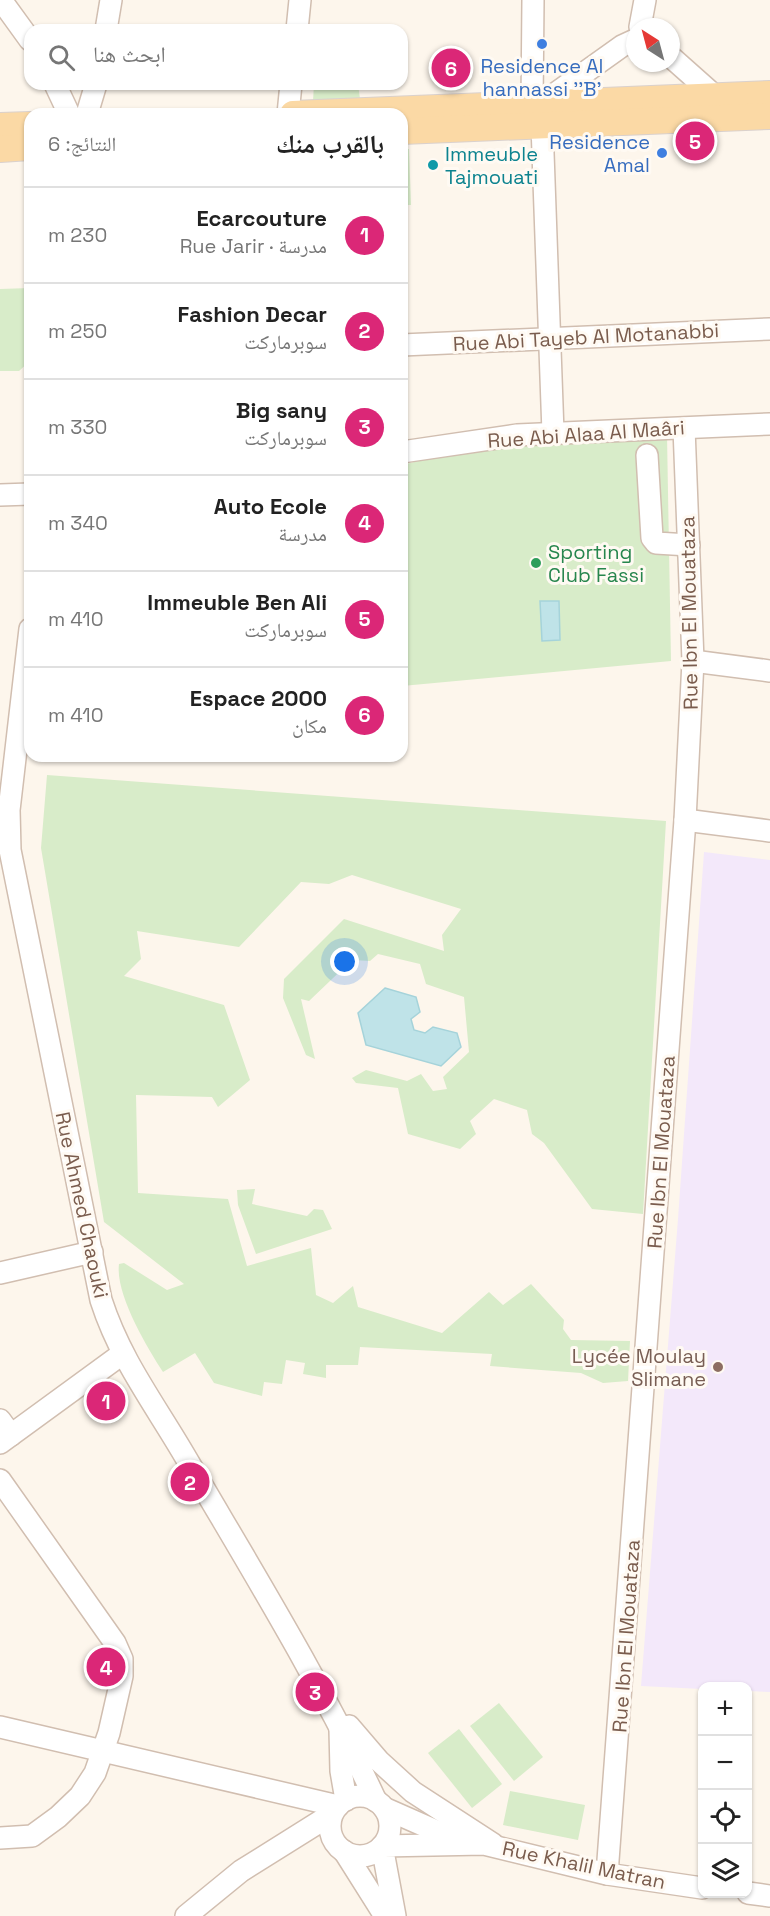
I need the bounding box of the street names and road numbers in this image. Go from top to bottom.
street label: Rue Abi Tayeb Al Motanabbi [452,317,720,357]
street label: Rue Abi Alaa Al Maâri [487,414,685,454]
street label: Rue Ibn El Mouataza [674,516,704,710]
street label: Rue Ibn El Mouataza [641,1055,681,1249]
street label: Rue Ahmed Chaouki [50,1109,114,1301]
street label: Rue Ibn El Mouataza [606,1539,646,1733]
street label: Rue Khalil Matran [500,1835,668,1895]

